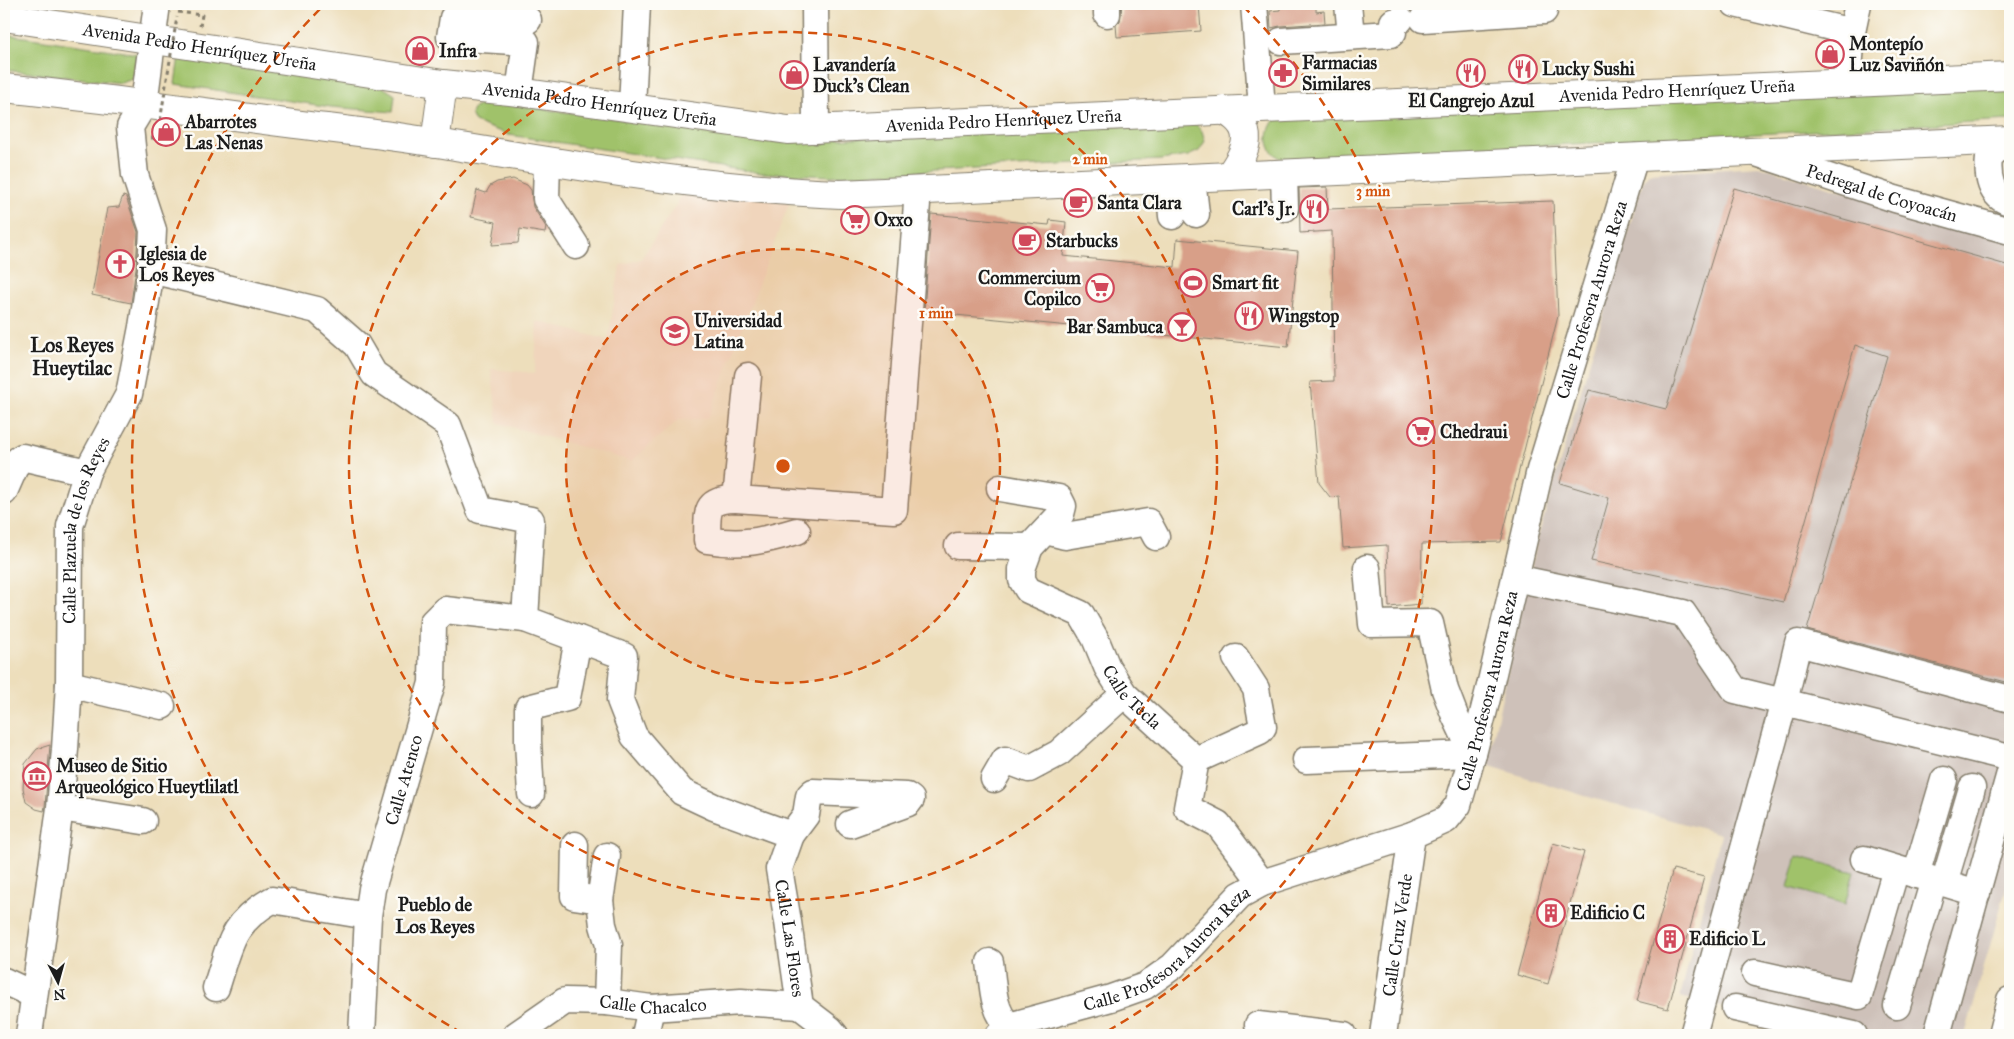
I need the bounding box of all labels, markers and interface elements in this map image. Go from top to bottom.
street label: Avenida Pedro Henríquez Ureña [80,18,319,76]
place label: Montepío Luz Saviñón [1849,33,1944,76]
shop icon: Infra [405,36,435,66]
shop icon: Montepío Luz Saviñón [1815,39,1845,69]
place label: Infra [439,40,477,62]
place label: Farmacias Similares [1302,52,1378,95]
place label: Lavandería Duck's Clean [813,54,910,97]
restaurant icon: Lucky Sushi [1508,54,1538,84]
pharmacy icon: Farmacias Similares [1268,58,1298,88]
restaurant icon: El Cangrejo Azul [1456,58,1486,88]
place label: Lucky Sushi [1542,58,1636,81]
shop icon: Lavandería Duck's Clean [779,60,809,90]
street label: Avenida Pedro Henríquez Ureña [1558,74,1796,107]
street label: Avenida Pedro Henríquez Ureña [480,77,719,131]
place label: El Cangrejo Azul [1408,90,1535,113]
street label: Avenida Pedro Henríquez Ureña [884,104,1122,137]
place label: Abarrotes Las Nenas [184,111,263,154]
shop icon: Abarrotes Las Nenas [151,117,181,147]
text: 2 min [1072,150,1109,168]
street label: Pedregal de Coyoacán [1803,159,1960,227]
text: 3 min [1356,182,1391,201]
cafe icon: Santa Clara [1063,188,1093,218]
place label: Santa Clara [1097,192,1182,214]
restaurant icon: Carl's Jr. [1299,194,1329,224]
place label: Carl's Jr. [1232,198,1295,221]
street label: Calle Profesora Aurora Reza [1551,198,1632,402]
supermarket icon: Oxxo [840,205,870,235]
place label: Oxxo [874,209,913,231]
cafe icon: Starbucks [1012,226,1042,256]
place label: Starbucks [1046,230,1118,252]
place label: Iglesia de Los Reyes [139,243,215,287]
church icon: Iglesia de Los Reyes [105,249,135,279]
place label: Commercium Copilco [978,267,1082,311]
sports icon: Smart fit [1178,268,1208,298]
place label: Smart fit [1212,272,1280,294]
supermarket icon: Commercium Copilco [1085,273,1115,303]
restaurant icon: Wingstop [1234,301,1264,331]
text: 1 min [919,304,954,322]
place label: Wingstop [1268,305,1339,328]
place label: Universidad Latina [694,310,783,353]
bar icon: Bar Sambuca [1167,312,1197,342]
school or university icon: Universidad Latina [660,316,690,346]
place label: Bar Sambuca [1066,316,1163,338]
district label: Los Reyes Hueytilac [30,333,114,381]
supermarket icon: Chedraui [1406,417,1436,447]
place label: Chedraui [1440,421,1509,443]
street label: Calle Plazuela de los Reyes [58,433,115,624]
centre of rings [774,457,792,475]
street label: Calle Profesora Aurora Reza [1452,588,1523,794]
street label: Calle Tecla [1097,661,1166,734]
street label: Calle Atenco [380,732,427,828]
place label: Museo de Sitio Arqueológico Hueytlilatl [55,755,239,799]
museum icon: Museo de Sitio Arqueológico Hueytlilatl [22,761,52,791]
street label: Calle Cruz Verde [1378,872,1417,998]
street label: Calle Las Flores [770,878,810,998]
street label: Calle Profesora Aurora Reza [1081,881,1254,1016]
district label: Pueblo de Los Reyes [395,893,475,939]
building icon: Edificio C [1536,898,1566,928]
place label: Edificio C [1570,902,1645,924]
building icon: Edificio L [1655,924,1685,954]
place label: Edificio L [1689,928,1766,950]
north arrow [32,956,82,1006]
text: N [52,985,66,1004]
street label: Calle Chacalco [599,991,707,1019]

